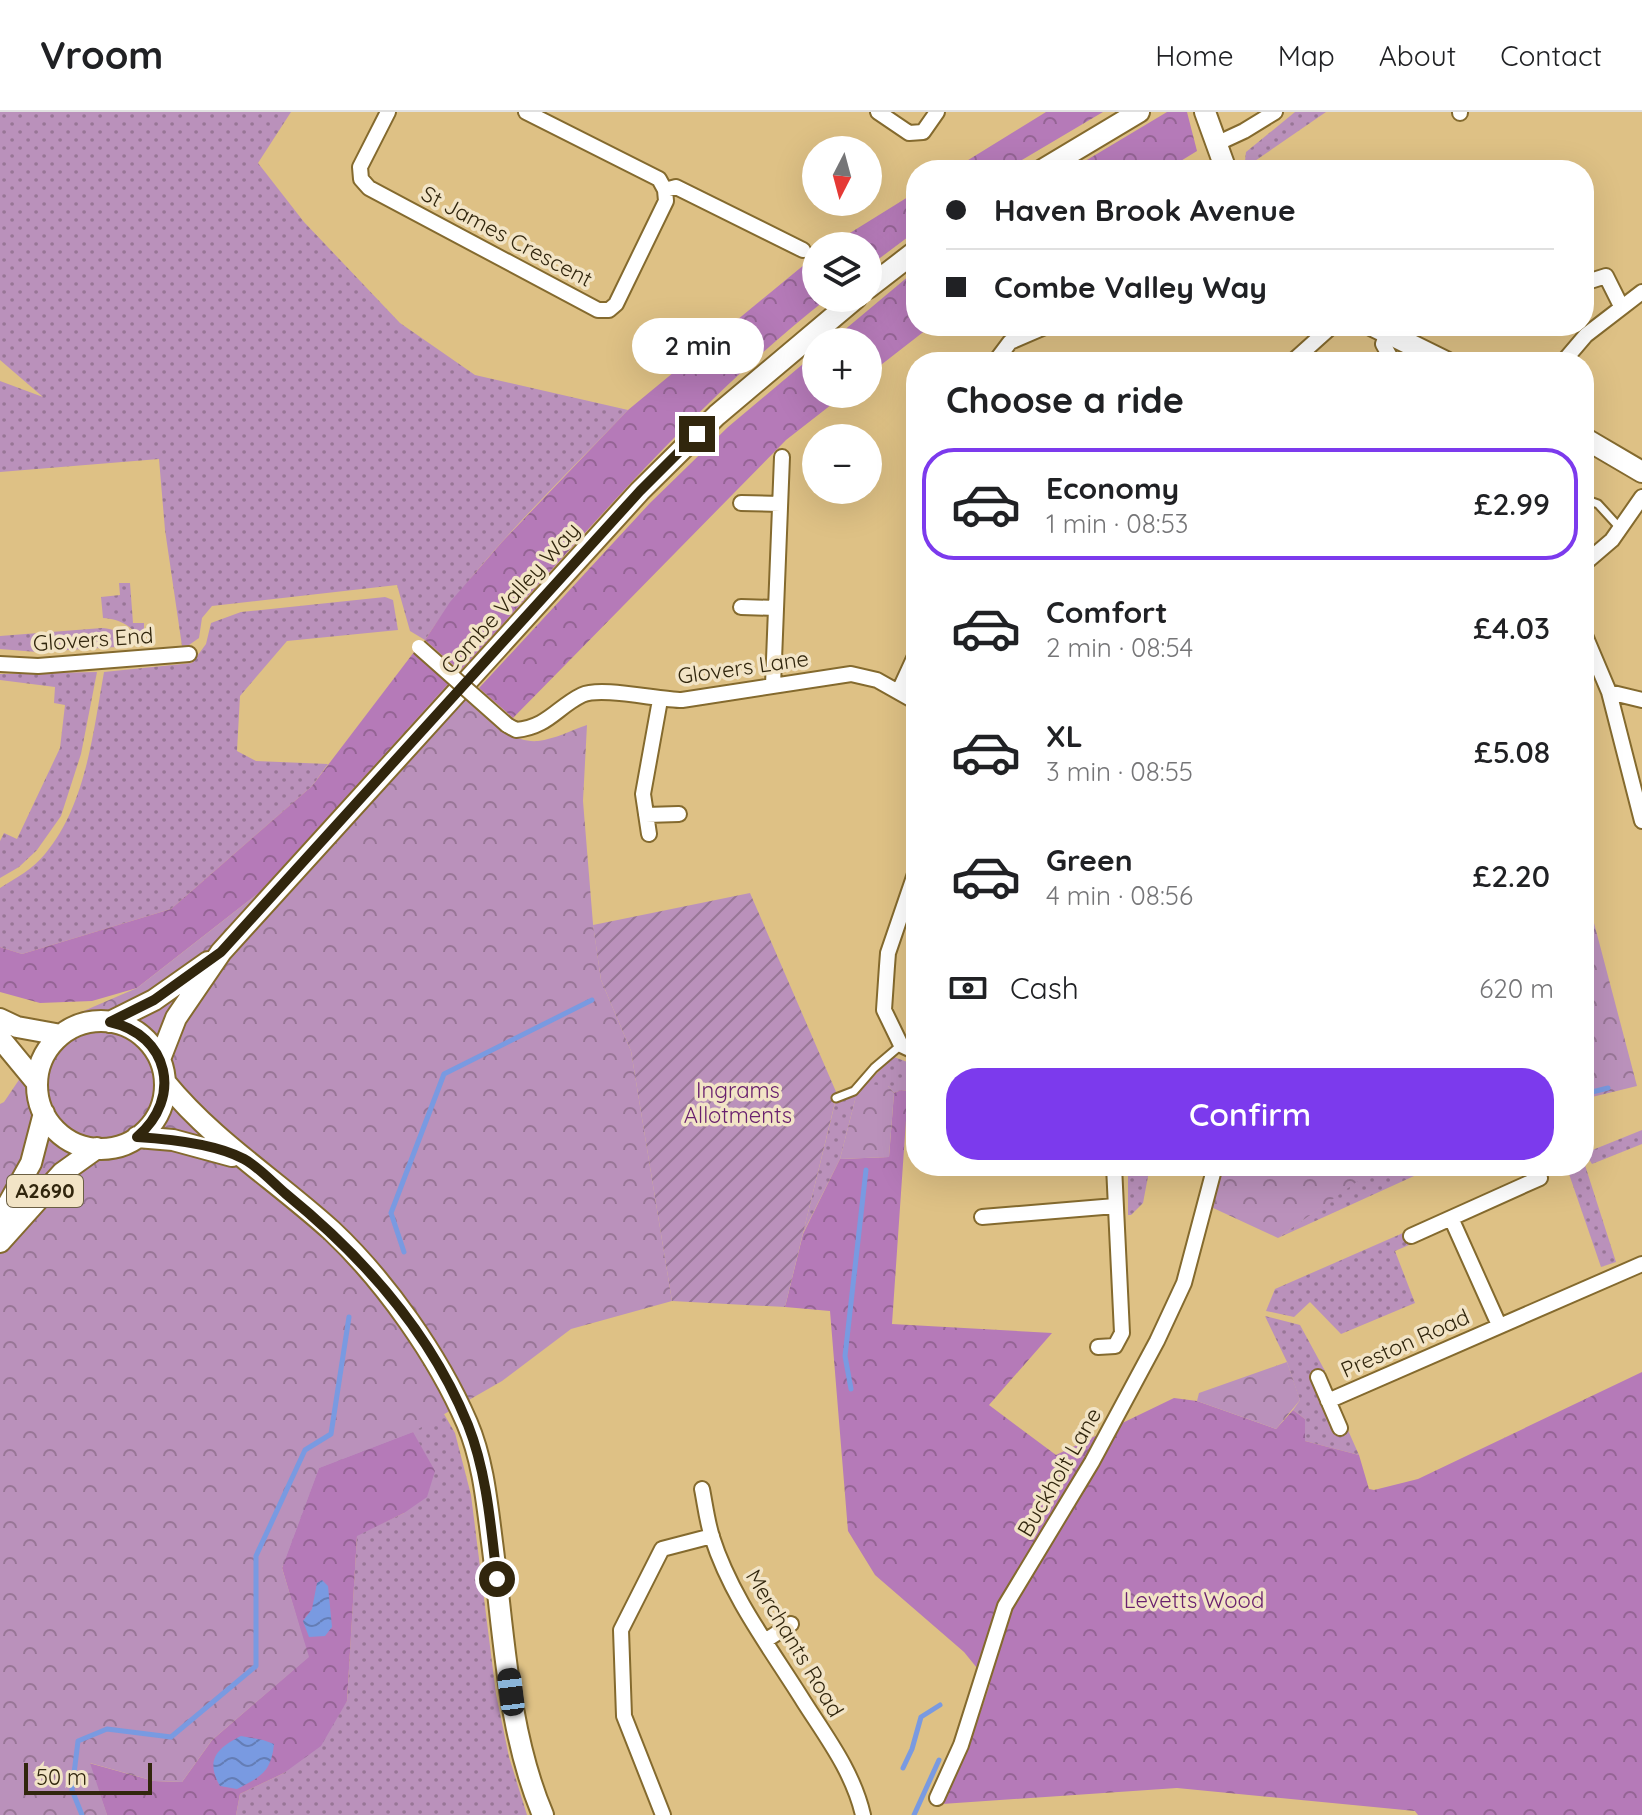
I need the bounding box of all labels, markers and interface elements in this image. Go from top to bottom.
text: Vroom [40,31,163,79]
text: Home [1155,38,1234,73]
text: Map [1278,38,1335,73]
text: About [1379,38,1456,73]
text: Contact [1500,38,1602,73]
north arrow [802,136,882,216]
map controls [802,136,882,504]
street label: St James Crescent [417,179,597,293]
text: Haven Brook Avenue [994,191,1296,229]
button: layers [802,232,882,312]
text: Combe Valley Way [994,268,1267,306]
callout: 2 min [631,318,763,374]
button: + [802,328,882,408]
text: 2 min [664,329,732,362]
text: Choose a ride [946,377,1184,422]
route end [679,416,715,452]
button: − [802,424,882,504]
icon: car [950,468,1022,540]
text: Economy [1046,469,1179,507]
text: £2.99 [1474,485,1550,523]
text: 1 min · 08:53 [1046,507,1188,540]
street label: Combe Valley Way [434,516,586,680]
icon: car [950,592,1022,664]
text: Comfort [1046,593,1167,631]
text: £4.03 [1473,609,1550,647]
street label: Glovers End [32,621,154,657]
text: 2 min · 08:54 [1046,631,1193,664]
street label: Glovers Lane [676,644,810,690]
icon: car [950,716,1022,788]
text: XL [1046,717,1083,755]
text: £5.08 [1474,733,1550,771]
text: 3 min · 08:55 [1046,755,1193,788]
icon: car [950,840,1022,912]
text: Green [1046,841,1133,879]
text: £2.20 [1473,857,1550,895]
text: 4 min · 08:56 [1046,879,1193,912]
icon: cash [946,966,990,1010]
text: Cash [1010,969,1079,1007]
text: 620 m [1479,972,1554,1005]
button: Confirm [946,1068,1554,1160]
park label: Ingrams Allotments [684,1076,792,1129]
road number: A2690 [7,1175,83,1207]
street label: Preston Road [1336,1302,1474,1384]
street label: Buckholt Lane [1011,1403,1107,1541]
route start [479,1561,515,1597]
street label: Merchants Road [740,1564,850,1722]
park label: Levetts Wood [1124,1586,1264,1614]
car [496,1667,526,1717]
scale bar [24,1759,152,1795]
text: 50 m [36,1763,87,1791]

